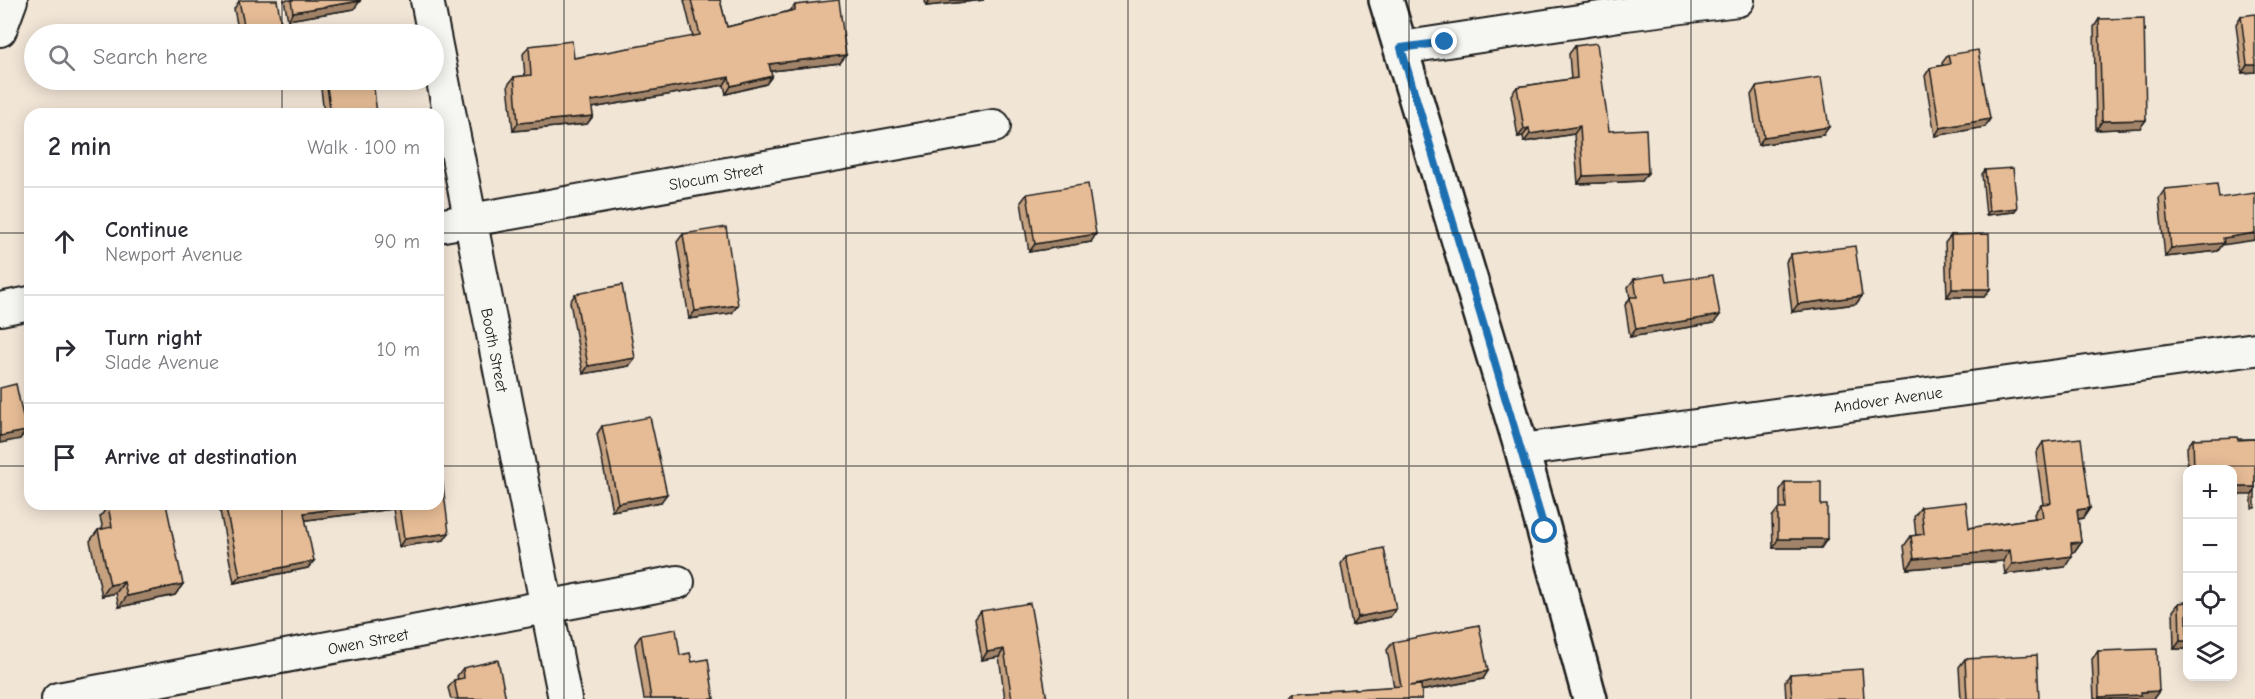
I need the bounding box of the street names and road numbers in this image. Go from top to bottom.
street label: Slocum Street [668,160,765,194]
street label: Booth Street [477,307,511,394]
street label: Andover Avenue [1833,383,1944,417]
street label: Owen Street [326,625,410,659]

